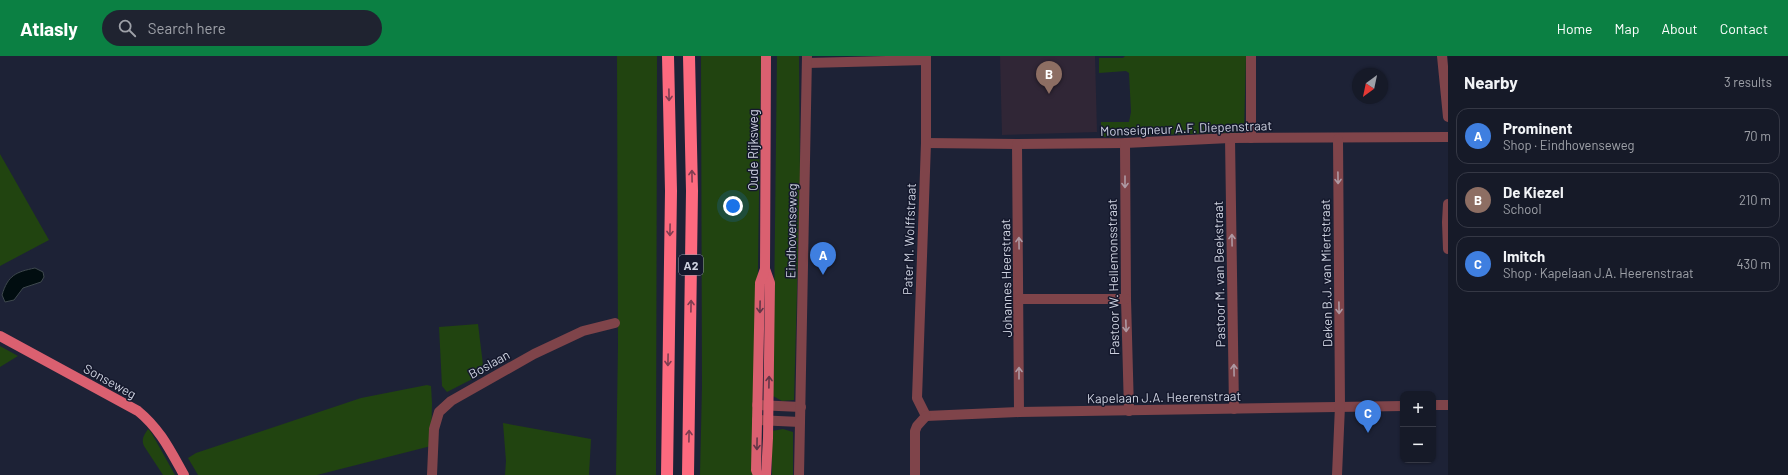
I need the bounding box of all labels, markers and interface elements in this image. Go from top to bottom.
search box [102,10,382,46]
text: Atlasly [20,17,78,40]
icon: search [116,17,138,39]
text: Search here [148,19,226,37]
text: Home [1557,20,1593,37]
text: Map [1615,20,1639,37]
text: About [1661,20,1698,37]
text: Contact [1720,20,1768,37]
pin: B [1036,61,1062,94]
north arrow [1352,68,1388,104]
text: Nearby [1464,72,1518,92]
text: 3 results [1724,74,1772,90]
one-way arrow [665,88,673,101]
street label: Oude Rijksweg [745,109,761,191]
street label: Monseigneur A.F. Diepenstraat [1100,117,1272,139]
text: Prominent [1503,119,1572,137]
text: A [1474,128,1482,144]
text: 70 m [1744,128,1771,144]
text: Shop · Eindhovenseweg [1503,137,1635,153]
one-way arrow [688,170,696,183]
one-way arrow [1334,171,1342,184]
one-way arrow [1121,175,1129,188]
street label: Eindhovenseweg [782,183,800,279]
street label: Pater M. Wolffstraat [899,183,919,295]
text: De Kiezel [1503,183,1564,201]
text: B [1474,192,1482,208]
text: 210 m [1739,192,1771,208]
your location [723,196,743,216]
street label: Pastoor W. Hellemonsstraat [1104,199,1122,355]
street label: Deken B.J. van Miertstraat [1317,199,1335,347]
street label: Pastoor M. van Beekstraat [1210,201,1228,347]
text: School [1503,201,1541,217]
street label: Johannes Heerstraat [997,219,1015,337]
one-way arrow [666,223,674,236]
one-way arrow [1228,234,1236,247]
one-way arrow [1015,237,1023,250]
pin: A [810,242,836,275]
text: Imitch [1503,247,1545,265]
road number: A2 [679,255,703,275]
text: C [1474,256,1482,272]
text: 430 m [1736,256,1771,272]
text: Shop · Kapelaan J.A. Heerenstraat [1503,265,1694,281]
one-way arrow [687,300,694,313]
one-way arrow [756,300,763,313]
one-way arrow [1335,301,1343,314]
one-way arrow [1123,319,1130,332]
street label: Boslaan [466,346,512,382]
one-way arrow [664,353,672,366]
street label: Sonseweg [81,360,139,402]
one-way arrow [1230,364,1238,377]
one-way arrow [1015,367,1023,380]
one-way arrow [765,376,773,389]
street label: Kapelaan J.A. Heerenstraat [1087,388,1241,406]
map controls [1400,391,1436,463]
button: + [1400,391,1436,427]
pin: C [1355,400,1381,433]
button: − [1400,427,1436,463]
one-way arrow [685,430,693,443]
one-way arrow [753,437,761,450]

